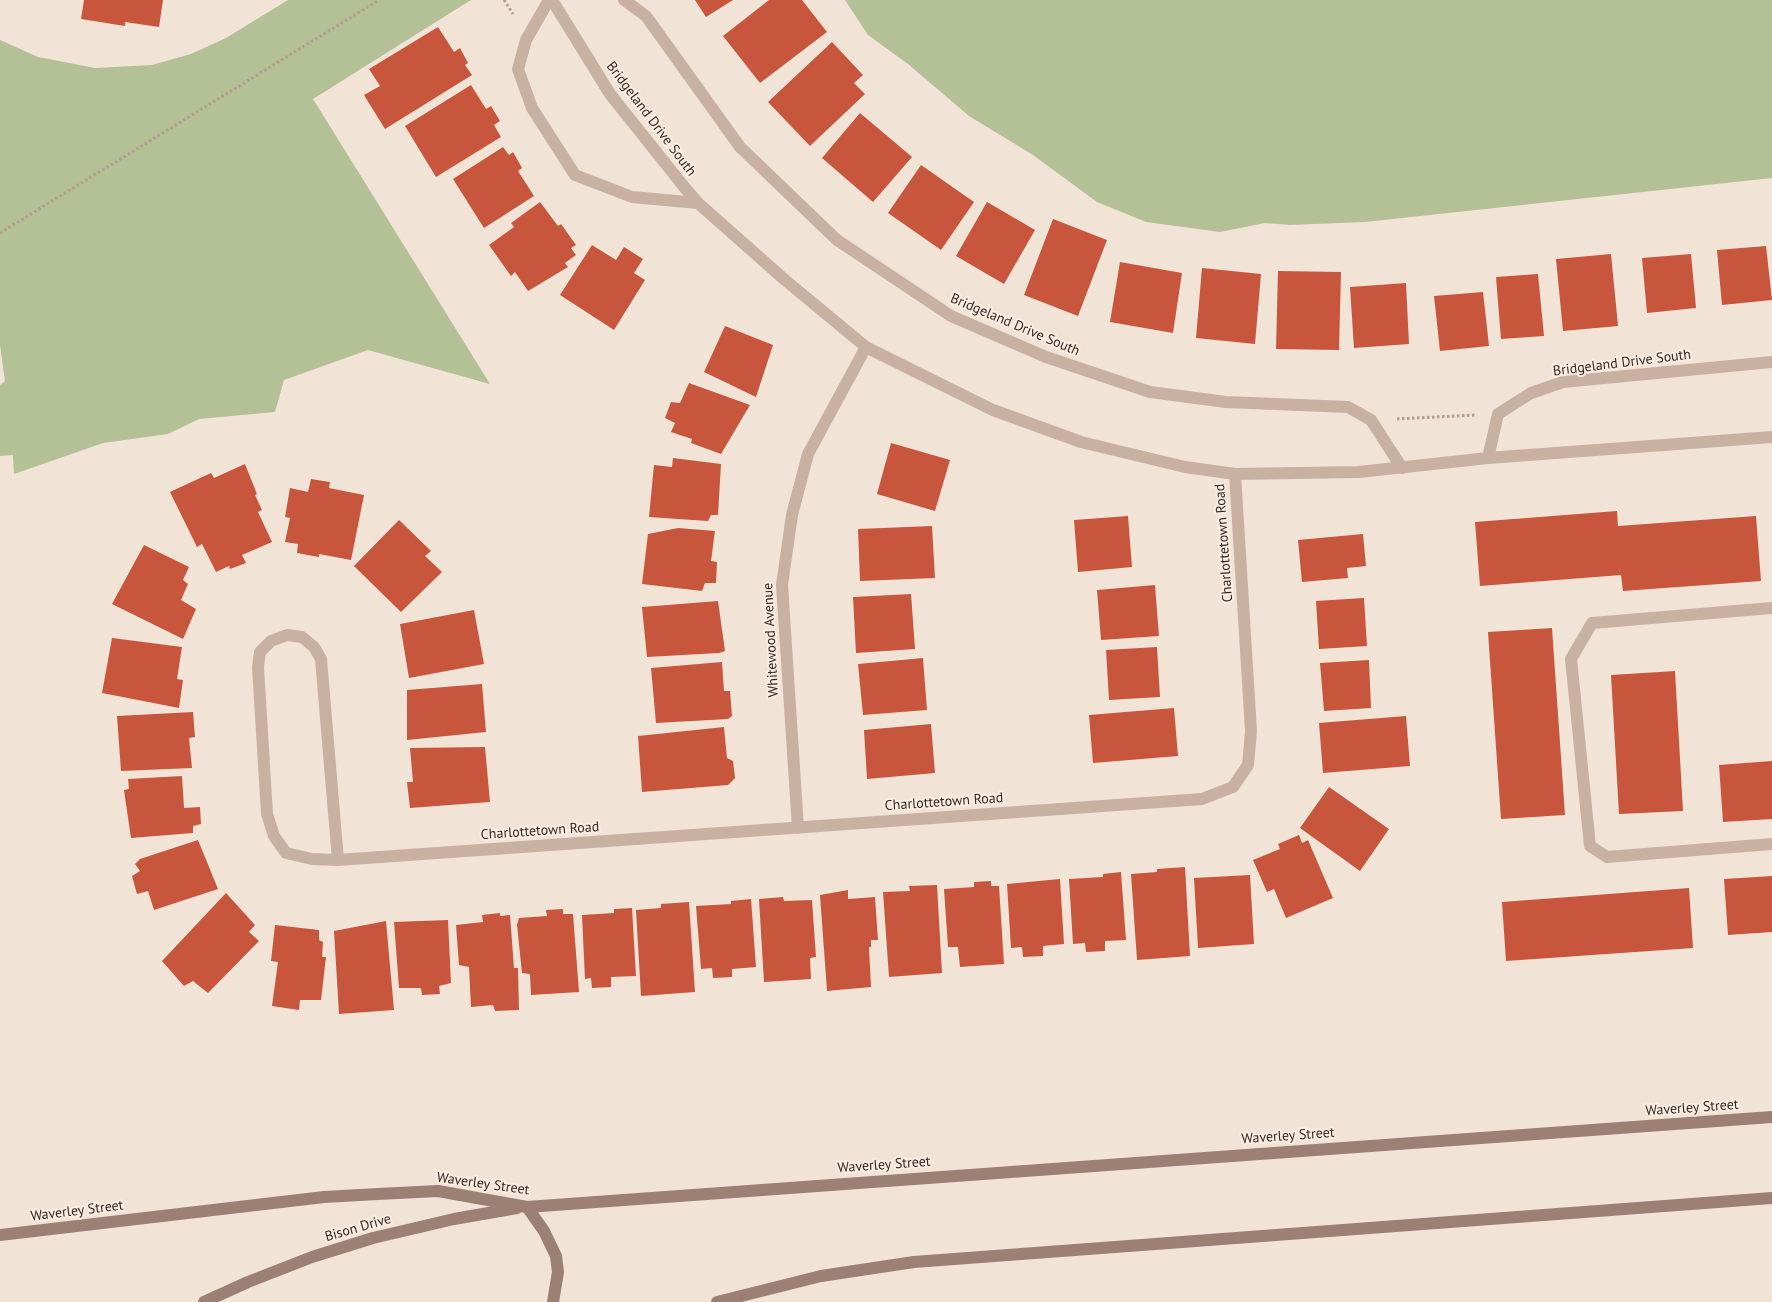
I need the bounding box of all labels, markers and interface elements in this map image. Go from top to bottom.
street label: Bridgeland Drive South [603,59,699,179]
street label: Bridgeland Drive South [948,290,1082,360]
street label: Bridgeland Drive South [1552,346,1692,380]
street label: Charlottetown Road [1211,483,1237,603]
street label: Whitewood Avenue [760,582,782,698]
street label: Charlottetown Road [884,789,1004,815]
street label: Charlottetown Road [480,818,600,844]
street label: Waverley Street [1645,1096,1739,1120]
street label: Waverley Street [1241,1124,1335,1148]
street label: Waverley Street [837,1153,931,1177]
street label: Waverley Street [436,1169,530,1199]
street label: Waverley Street [30,1197,124,1225]
street label: Bison Drive [323,1211,393,1245]

